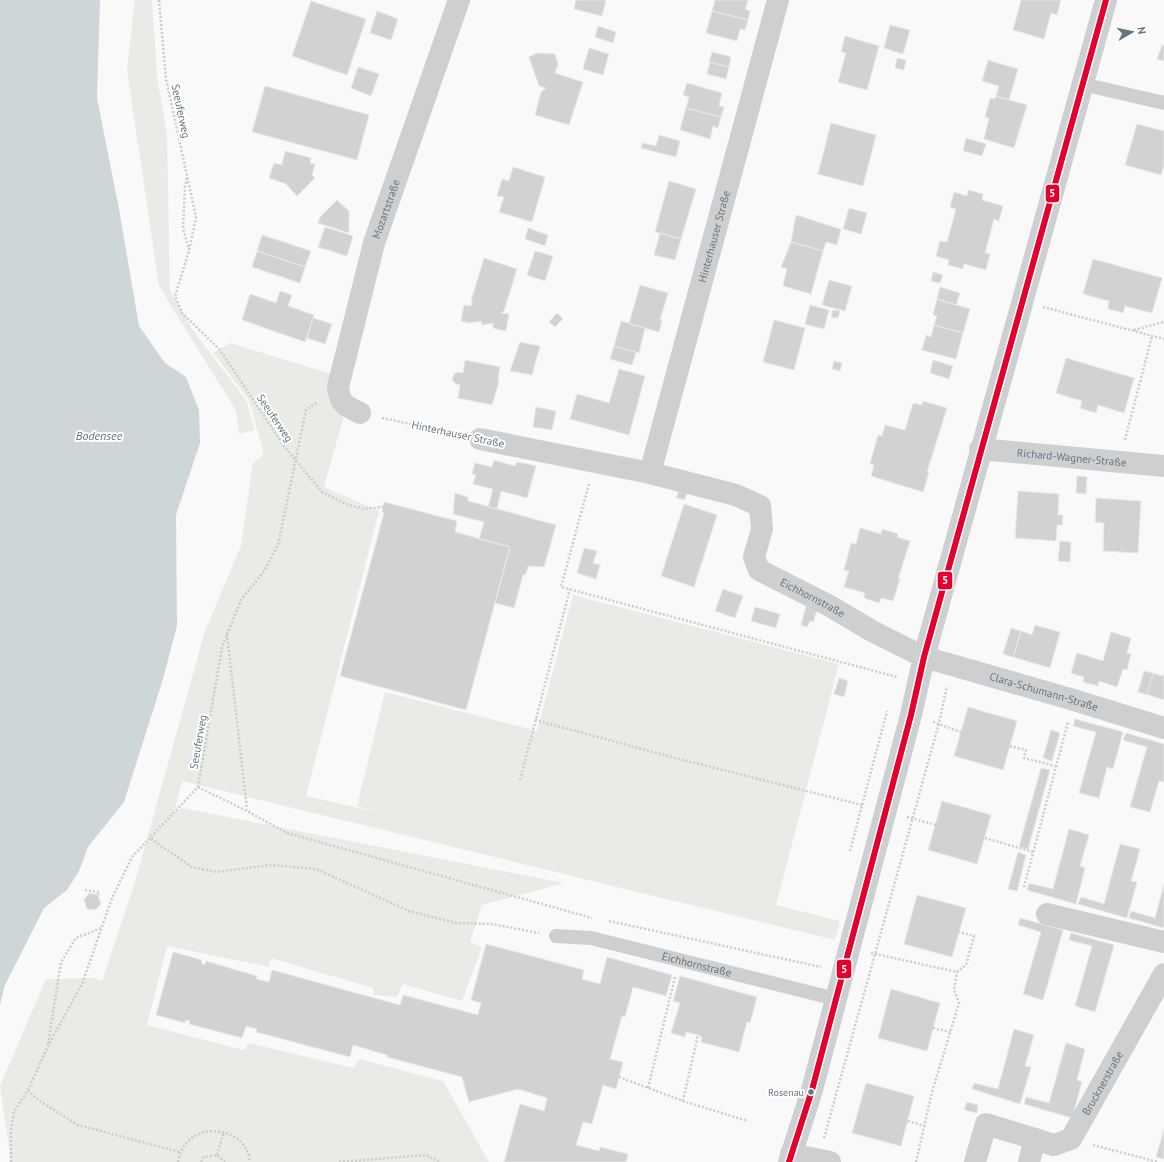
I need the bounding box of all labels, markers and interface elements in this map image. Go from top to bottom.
north arrow [1112,12,1152,52]
text: N [1134,26,1149,35]
street label: Seeuferweg [168,83,194,139]
street label: Mozartstraße [369,177,403,241]
line badge: 5 [1045,184,1060,203]
text: 5 [1049,186,1055,200]
street label: Hinterhauser Straße [695,189,733,284]
street label: Seeuferweg [254,391,296,445]
street label: Hinterhauser Straße [410,417,506,451]
water label: Bodensee [76,428,123,443]
street label: Richard-Wagner-Straße [1016,445,1127,470]
line badge: 5 [937,571,953,590]
text: 5 [942,573,948,587]
street label: Eichhornstraße [778,575,848,621]
street label: Clara-Schumann-Straße [988,669,1100,714]
street label: Seeuferweg [186,714,210,770]
street label: Eichhornstraße [660,949,733,980]
line badge: 5 [836,959,852,979]
text: 5 [841,962,847,976]
street label: Brucknerstraße [1079,1048,1126,1118]
place label: Rosenau [768,1086,804,1099]
marker: Rosenau [806,1087,816,1097]

